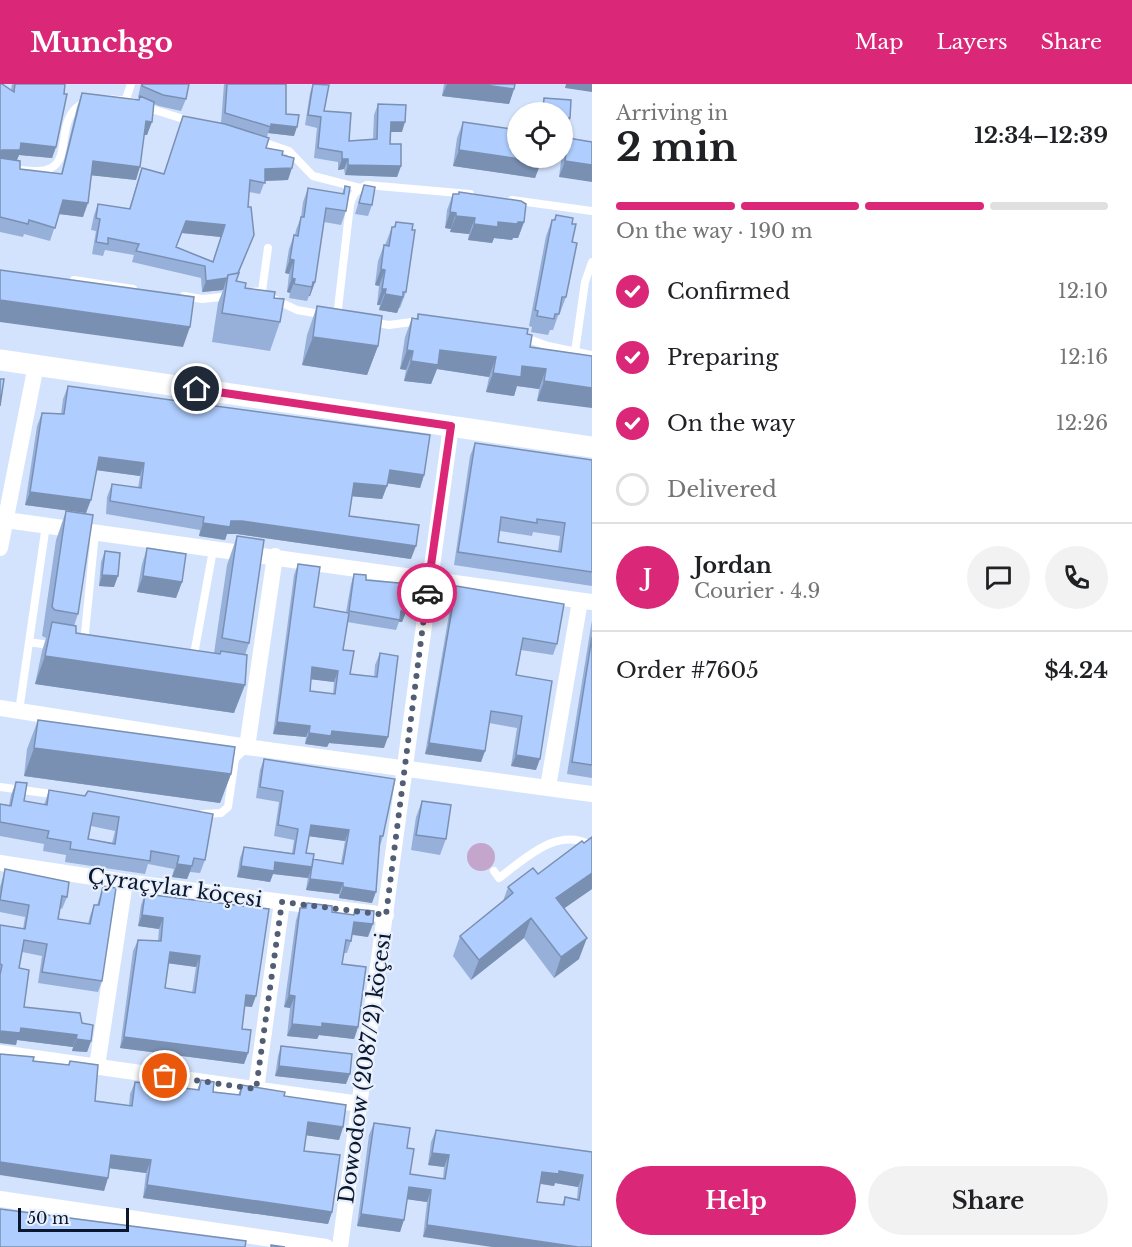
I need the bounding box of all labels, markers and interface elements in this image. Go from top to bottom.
text: Munchgo [30,25,173,60]
text: Map [855,29,904,55]
text: Layers [937,29,1008,55]
text: Share [1041,29,1102,55]
text: Arriving in [616,101,728,125]
map controls [507,102,573,168]
button: locate [507,102,573,168]
text: 12:34–12:39 [974,122,1108,149]
text: 2 min [616,123,737,172]
text: On the way · 190 m [616,219,813,243]
icon: check [616,275,649,308]
text: Confirmed [667,278,790,305]
text: 12:10 [1058,279,1108,303]
icon: check [616,341,649,374]
text: Preparing [667,344,778,371]
text: 12:16 [1059,345,1108,369]
pin [171,363,222,414]
icon: home [180,372,213,405]
icon: check [616,407,649,440]
text: On the way [667,410,795,437]
text: 12:26 [1056,411,1108,435]
text: Delivered [667,476,777,503]
button: chat [967,546,1030,609]
button: phone [1045,546,1108,609]
text: Jordan [694,552,772,579]
courier [397,563,457,623]
text: J [643,564,652,591]
icon: car [411,577,444,610]
text: Courier · 4.9 [694,579,820,603]
text: Order #7605 [616,657,759,684]
text: $4.24 [1045,657,1108,684]
street label: Çyraçylar köçesi [86,863,264,913]
street label: Dowodow (2087/2) köçesi [333,931,397,1205]
pin [139,1050,190,1101]
icon: bag [148,1059,181,1092]
button: Help [616,1166,856,1235]
button: Share [868,1166,1108,1235]
scale bar [18,1205,129,1232]
text: 50 m [27,1208,69,1228]

